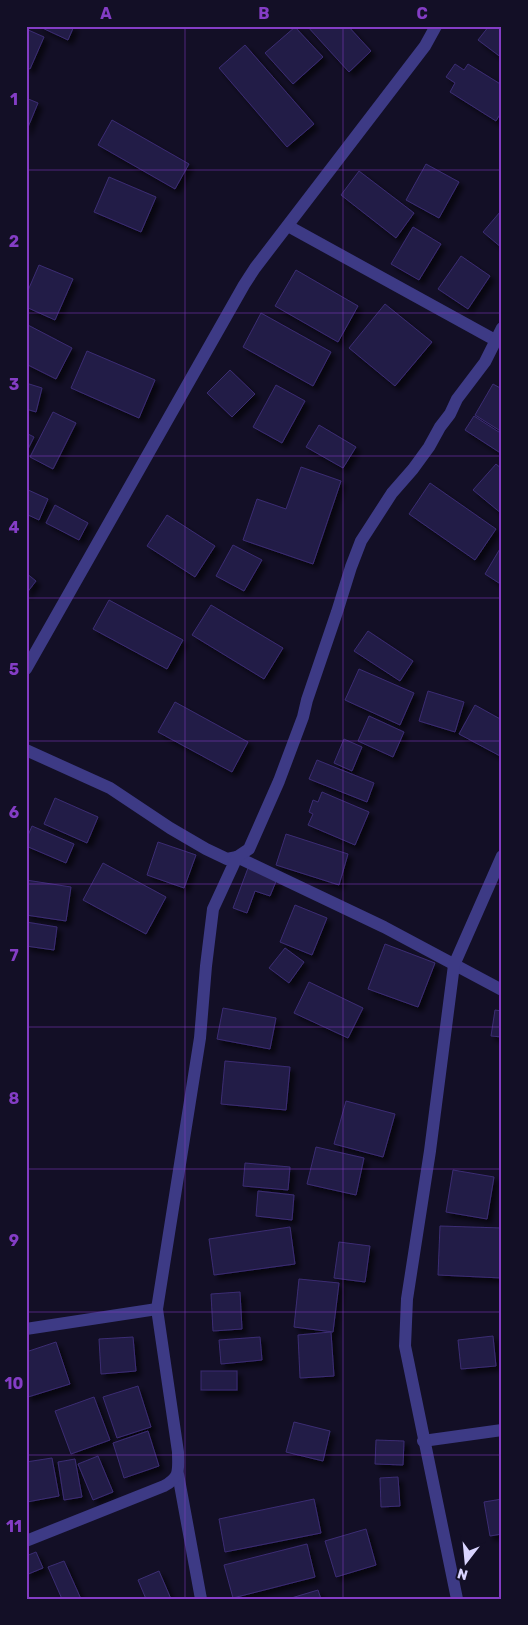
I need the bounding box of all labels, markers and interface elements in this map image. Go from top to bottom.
text: A [100,4,112,23]
text: B [258,4,270,23]
text: C [416,4,428,23]
text: 1 [10,90,18,109]
text: 2 [9,232,19,251]
text: 3 [9,375,19,394]
text: 4 [9,518,20,537]
text: 5 [9,660,19,679]
text: 6 [9,803,19,822]
text: 7 [9,946,19,965]
text: 8 [9,1089,20,1108]
text: 9 [9,1231,19,1250]
text: 10 [5,1374,24,1393]
text: 11 [6,1517,22,1536]
north arrow [440,1538,490,1588]
text: N [455,1564,470,1584]

